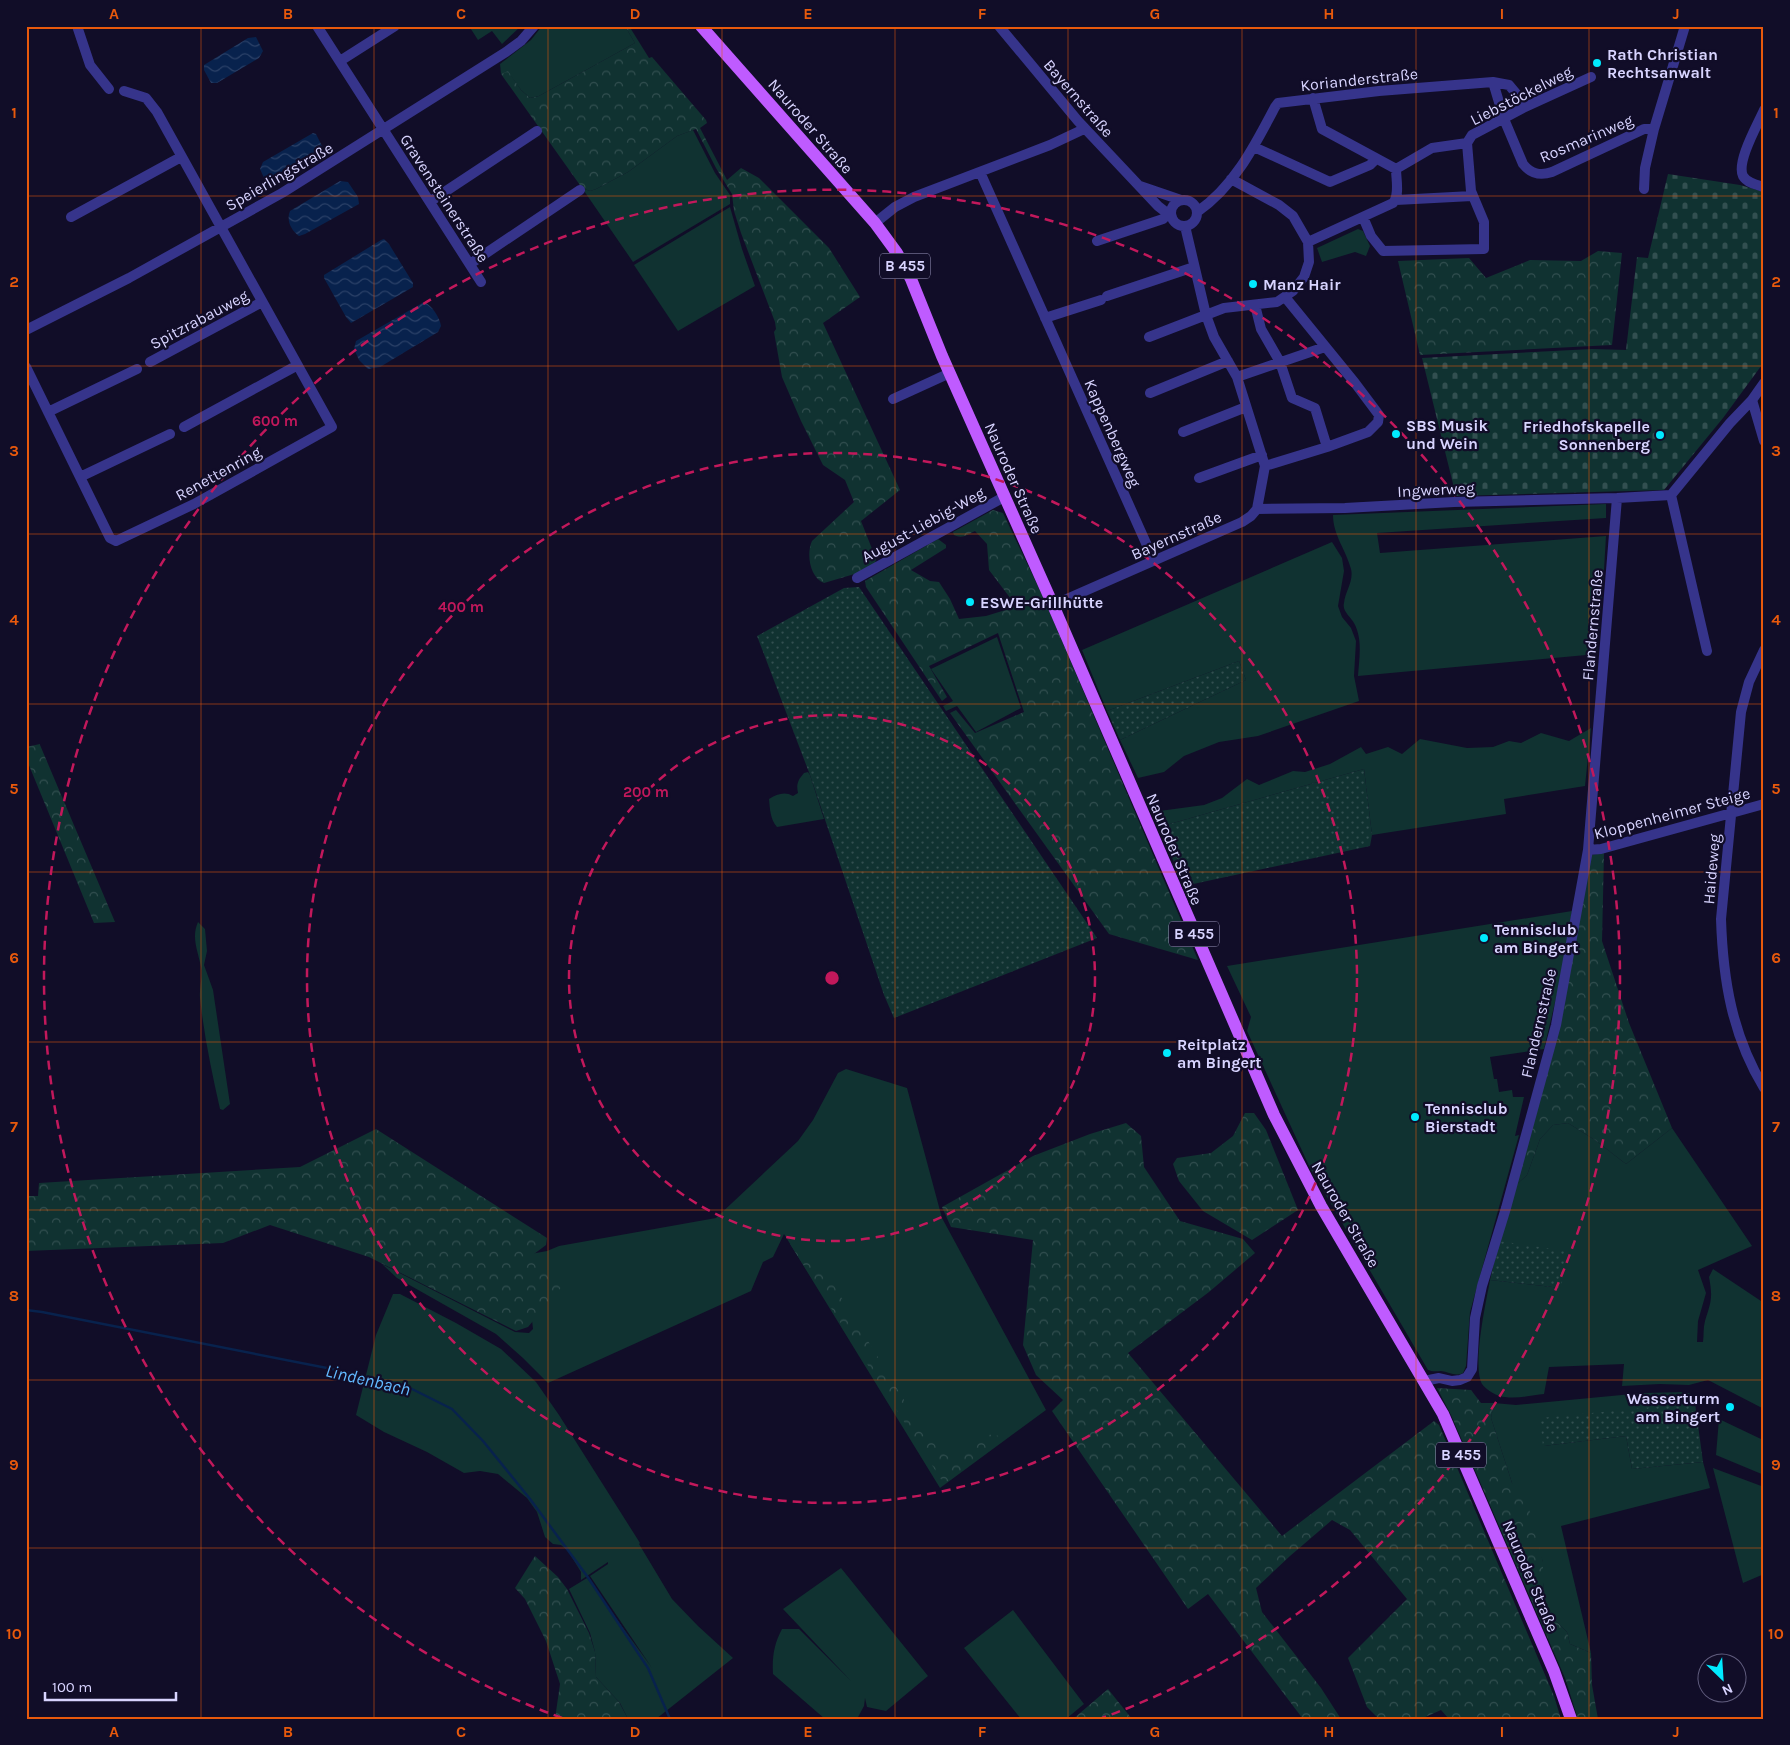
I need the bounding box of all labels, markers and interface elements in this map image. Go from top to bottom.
text: A [109,4,119,23]
text: B [283,4,293,23]
text: C [456,4,466,23]
text: D [630,4,641,23]
text: E [803,4,813,23]
text: F [978,4,987,23]
text: G [1150,4,1160,23]
text: H [1323,4,1335,23]
text: I [1500,4,1504,23]
text: J [1672,4,1680,23]
place label: Rath Christian Rechtsanwalt [1607,45,1718,82]
street label: Bayernstraße [1040,56,1118,141]
marker: Rath Christian Rechtsanwalt [1591,57,1603,69]
street label: Liebstöckelweg [1467,62,1575,129]
street label: Korianderstraße [1299,64,1419,95]
street label: Nauroder Straße [764,75,857,178]
text: 1 [11,103,17,122]
text: 1 [1773,103,1779,122]
street label: Rosmarinweg [1537,110,1636,167]
street label: Gravensteinerstraße [396,131,493,266]
street label: Speierlingstraße [222,138,336,215]
road number: B 455 [880,254,930,278]
text: 2 [9,272,19,291]
text: 2 [1771,272,1781,291]
place label: Manz Hair [1263,275,1341,294]
marker: Manz Hair [1247,278,1259,290]
street label: Spitzrabauweg [147,286,252,353]
street label: Kappenbergweg [1080,376,1145,490]
text: 600 m [252,412,298,430]
place label: SBS Musik und Wein [1406,416,1489,453]
place label: Friedhofskapelle Sonnenberg [1523,417,1650,454]
street label: Nauroder Straße [981,420,1047,537]
marker: SBS Musik und Wein [1390,428,1402,440]
marker: Friedhofskapelle Sonnenberg [1654,429,1666,441]
text: 3 [9,441,19,460]
text: 3 [1771,441,1781,460]
street label: Renettenring [172,442,264,505]
street label: Ingwerweg [1397,478,1475,501]
street label: August-Liebig-Weg [858,483,988,566]
street label: Bayernstraße [1128,507,1224,564]
street label: Flandernstraße [1578,569,1607,681]
place label: ESWE-Grillhütte [980,593,1103,612]
marker: ESWE-Grillhütte [964,596,976,608]
text: 400 m [438,598,484,616]
text: 4 [9,610,19,629]
text: 4 [1771,610,1781,629]
text: 5 [9,779,19,798]
text: 5 [1771,779,1781,798]
text: 200 m [623,783,669,801]
street label: Kloppenheimer Steige [1592,783,1752,843]
street label: Nauroder Straße [1142,790,1207,908]
street label: Haideweg [1699,833,1724,905]
place label: Tennisclub am Bingert [1494,920,1579,957]
road number: B 455 [1169,922,1219,946]
marker: Tennisclub am Bingert [1478,932,1490,944]
text: 6 [9,948,19,967]
text: 6 [1771,948,1781,967]
street label: Flandernstraße [1517,967,1560,1080]
centre of rings [823,969,841,987]
place label: Reitplatz am Bingert [1177,1035,1262,1072]
marker: Reitplatz am Bingert [1161,1047,1173,1059]
place label: Tennisclub Bierstadt [1425,1099,1508,1136]
marker: Tennisclub Bierstadt [1409,1111,1421,1123]
text: 7 [10,1117,18,1136]
text: 7 [1772,1117,1780,1136]
street label: Nauroder Straße [1307,1158,1384,1271]
text: 8 [9,1286,19,1305]
text: 8 [1771,1286,1781,1305]
water label: Lindenbach [323,1360,413,1400]
place label: Wasserturm am Bingert [1627,1389,1720,1426]
marker: Wasserturm am Bingert [1724,1401,1736,1413]
road number: B 455 [1436,1442,1486,1468]
text: 9 [9,1455,19,1474]
text: 9 [1771,1455,1781,1474]
street label: Nauroder Straße [1498,1517,1563,1635]
text: 10 [6,1624,22,1643]
text: 10 [1768,1624,1784,1643]
north arrow [1698,1652,1748,1702]
scale bar [45,1670,176,1702]
text: 100 m [52,1678,92,1696]
text: N [1719,1680,1735,1699]
text: A [109,1722,119,1741]
text: B [283,1722,293,1741]
text: C [456,1722,466,1741]
text: D [630,1722,641,1741]
text: E [803,1722,813,1741]
text: F [978,1722,987,1741]
text: G [1150,1722,1160,1741]
text: H [1323,1722,1335,1741]
text: I [1500,1722,1504,1741]
text: J [1672,1722,1680,1741]

